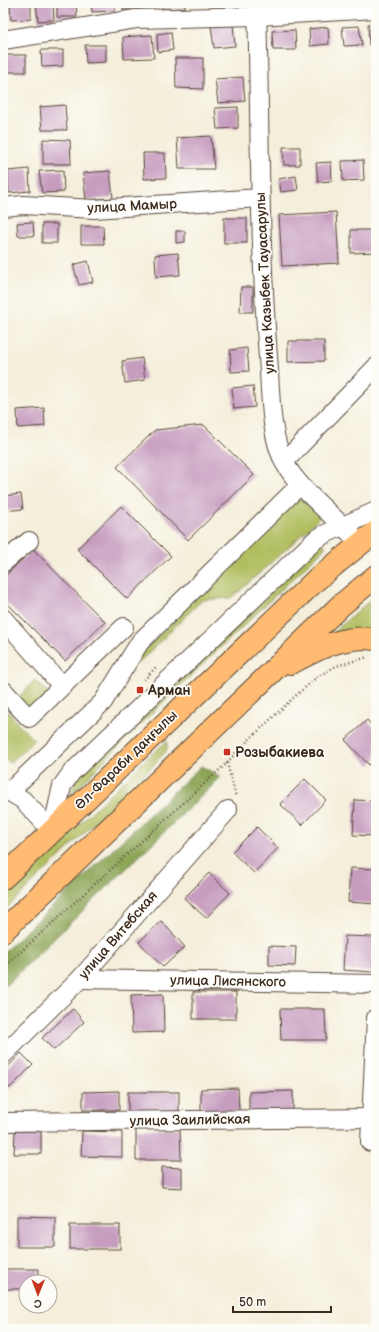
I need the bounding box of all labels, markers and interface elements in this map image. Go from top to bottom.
street label: улица Казыбек Тауасарулы [252,192,278,374]
street label: улица Мамыр [87,195,177,217]
place label: Арман [147,682,191,699]
marker: Арман [135,685,145,695]
street label: Әл-Фараби даңғылы [71,707,181,813]
place label: Розыбакиева [235,744,325,761]
marker: Розыбакиева [222,747,232,757]
street label: улица Витебская [75,887,161,983]
street label: улица Лисянского [170,971,286,991]
street label: улица Заилийская [130,1110,251,1130]
north arrow [18,1274,58,1314]
scale bar [233,1288,331,1314]
text: 50 m [239,1295,266,1310]
text: С [34,1297,42,1310]

